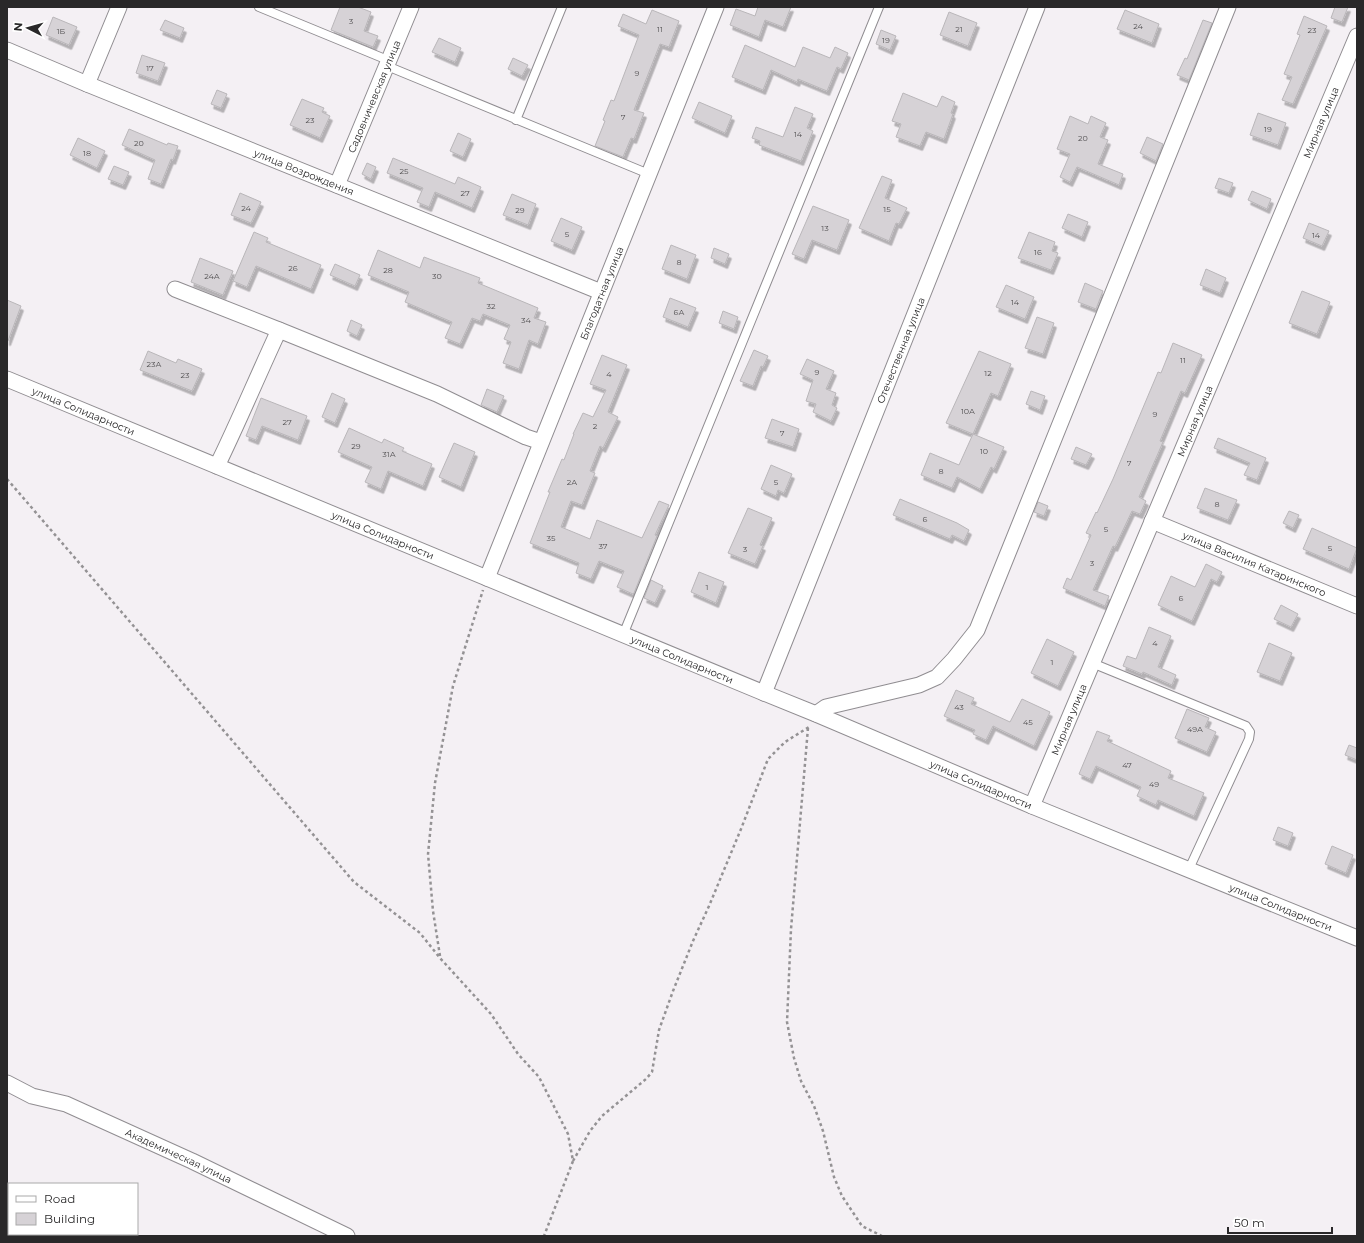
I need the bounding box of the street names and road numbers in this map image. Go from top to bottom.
street label: Садовничевская улица [345,38,404,155]
street label: Мирная улица [1300,85,1342,160]
street label: улица Возрождения [251,146,356,198]
street label: Благодатная улица [577,245,626,342]
street label: Отечественная улица [874,295,928,405]
street label: улица Солидарности [29,384,137,438]
street label: Мирная улица [1174,384,1216,459]
street label: улица Солидарности [329,508,436,562]
street label: улица Василия Катаринского [1180,528,1328,599]
street label: улица Солидарности [628,632,735,687]
street label: Мирная улица [1048,682,1090,757]
street label: улица Солидарности [927,757,1034,812]
street label: улица Солидарности [1226,880,1334,934]
street label: Академическая улица [123,1126,234,1186]

